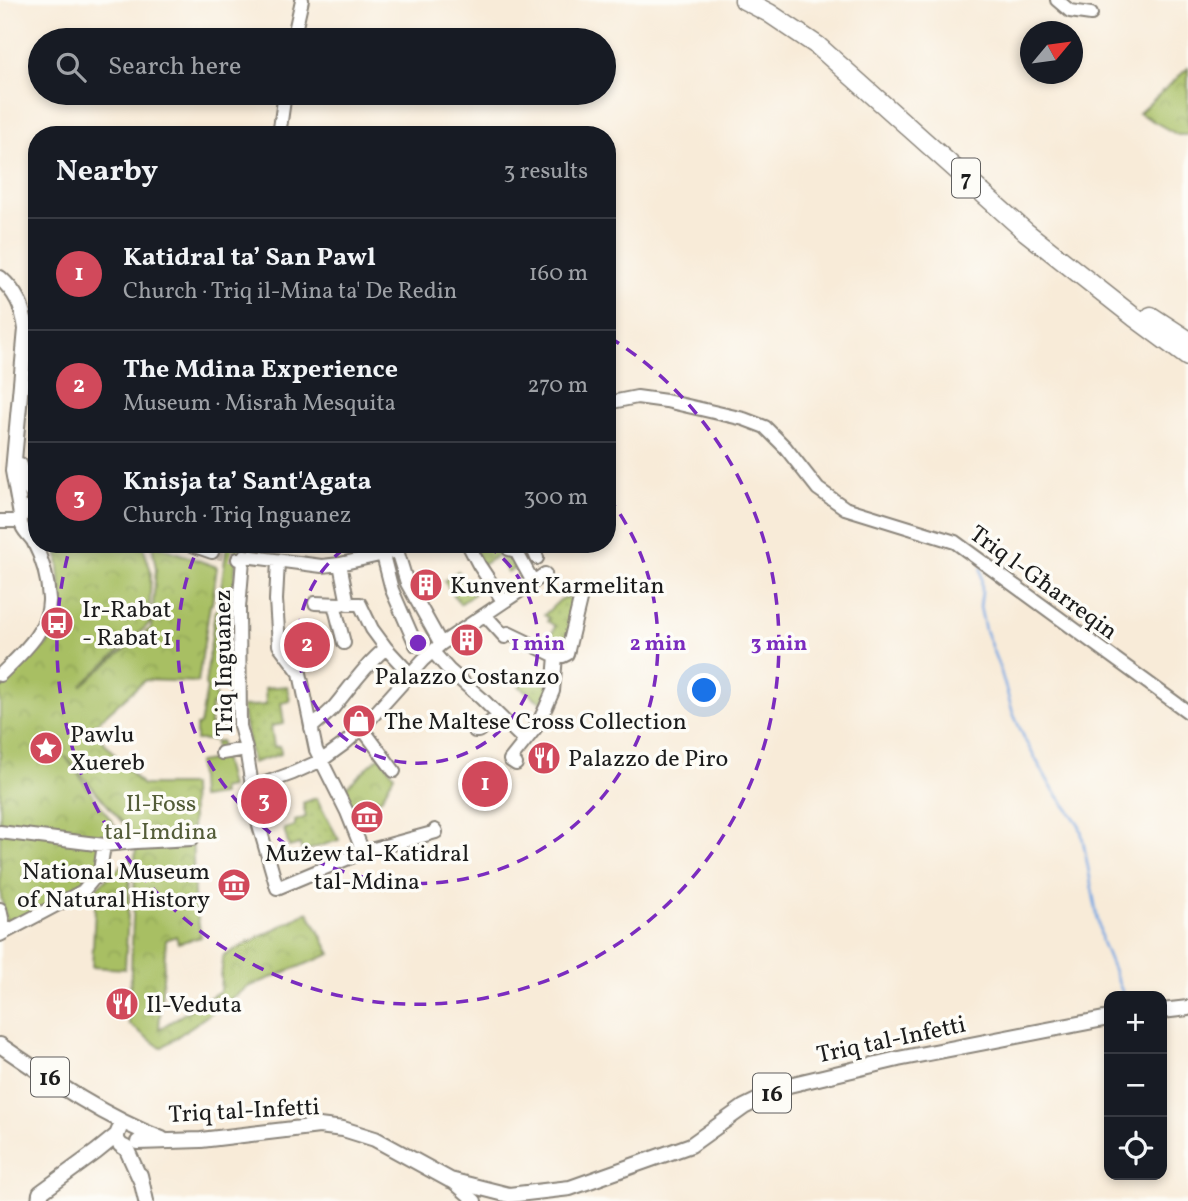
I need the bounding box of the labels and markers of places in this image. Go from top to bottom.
building icon: Kunvent Karmelitan [407,566,445,604]
place label: Kunvent Karmelitan [450,570,665,604]
place label: Ir-Rabat - Rabat 1 [82,594,172,656]
bus stop icon: Ir-Rabat - Rabat 1 [38,604,76,642]
pin: 2 [284,619,330,671]
building icon: Palazzo Costanzo [448,621,486,659]
centre of rings [406,631,430,655]
place label: Palazzo Costanzo [375,661,559,695]
shop icon: The Maltese Cross Collection [340,702,378,740]
place label: The Maltese Cross Collection [384,706,687,740]
place label: Pawlu Xuereb [70,719,145,781]
place icon: Pawlu Xuereb [27,729,65,767]
restaurant icon: Palazzo de Piro [525,739,563,777]
place label: Palazzo de Piro [568,743,728,777]
pin: 1 [462,758,508,810]
pin: 3 [241,775,287,827]
museum icon: Mużew tal-Katidral tal-Mdina [348,798,386,836]
place label: Mużew tal-Katidral tal-Mdina [265,838,469,900]
place label: National Museum of Natural History [17,856,210,918]
museum icon: National Museum of Natural History [215,866,253,904]
restaurant icon: Il-Veduta [103,985,141,1023]
place label: Il-Veduta [146,989,242,1023]

